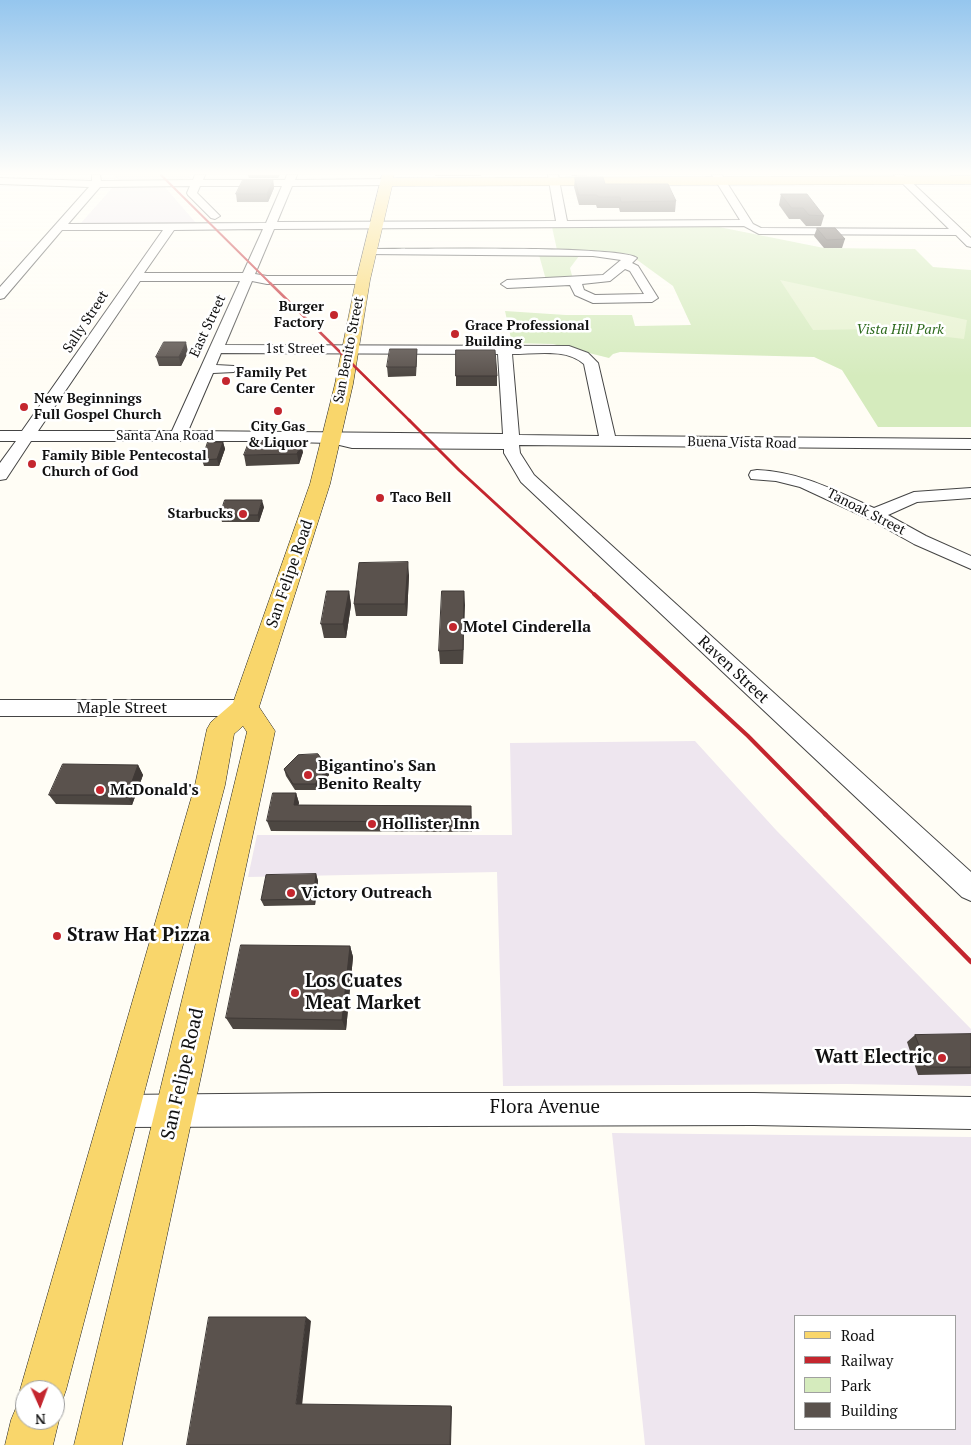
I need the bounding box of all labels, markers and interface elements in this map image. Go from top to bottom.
street label: Sally Street [60,288,112,356]
street label: East Street [186,292,230,360]
street label: San Benito Street [330,295,368,405]
place label: Burger Factory [274,299,324,332]
marker: Burger Factory [328,309,340,321]
place label: Grace Professional Building [465,318,589,351]
park label: Vista Hill Park [856,322,944,338]
marker: Grace Professional Building [449,328,461,340]
street label: 1st Street [265,341,325,357]
place label: Family Pet Care Center [236,365,315,398]
marker: Family Pet Care Center [220,375,232,387]
place label: New Beginnings Full Gospel Church [34,391,161,424]
marker: New Beginnings Full Gospel Church [18,401,30,413]
marker: City Gas & Liquor [272,405,284,417]
place label: City Gas & Liquor [248,419,308,452]
street label: Santa Ana Road [116,428,214,444]
street label: Buena Vista Road [687,434,797,452]
place label: Family Bible Pentecostal Church of God [42,448,207,481]
marker: Family Bible Pentecostal Church of God [26,458,38,470]
street label: Tanoak Street [824,485,908,539]
place label: Taco Bell [390,490,451,506]
marker: Taco Bell [374,492,386,504]
place label: Starbucks [168,506,233,522]
marker: Starbucks [237,508,249,520]
street label: San Felipe Road [263,517,317,631]
place label: Motel Cinderella [463,617,591,637]
marker: Motel Cinderella [447,621,459,633]
street label: Raven Street [693,632,773,708]
street label: Maple Street [77,698,167,718]
place label: Bigantino's San Benito Realty [318,756,436,794]
marker: Bigantino's San Benito Realty [302,769,314,781]
place label: McDonald's [110,780,199,800]
marker: McDonald's [94,784,106,796]
place label: Hollister Inn [382,814,480,834]
marker: Hollister Inn [366,818,378,830]
place label: Victory Outreach [301,883,432,903]
marker: Victory Outreach [285,887,297,899]
place label: Straw Hat Pizza [67,925,210,947]
marker: Straw Hat Pizza [51,930,63,942]
place label: Los Cuates Meat Market [305,971,421,1015]
marker: Los Cuates Meat Market [289,987,301,999]
street label: San Felipe Road [157,1006,209,1142]
place label: Watt Electric [815,1047,932,1069]
marker: Watt Electric [936,1052,948,1064]
street label: Flora Avenue [490,1097,600,1119]
legend [794,1315,956,1430]
text: Road [841,1325,874,1345]
text: Railway [841,1350,893,1370]
text: Park [841,1375,871,1395]
north arrow [15,1380,65,1430]
text: Building [841,1400,898,1420]
text: N [35,1410,46,1429]

